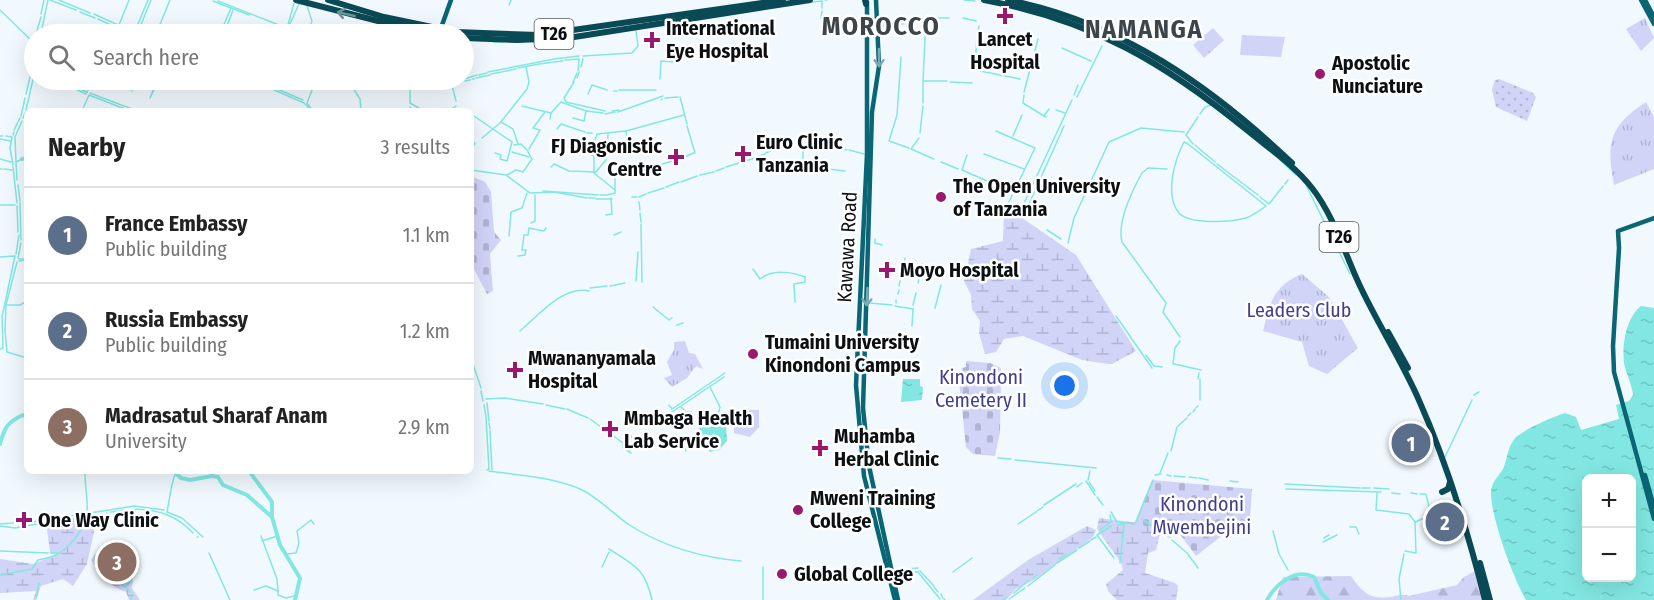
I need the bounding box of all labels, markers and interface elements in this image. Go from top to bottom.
marker: Lancet Hospital [996,7,1014,25]
one-way arrow [337,8,356,19]
district label: MOROCCO [822,11,940,42]
district label: NAMANGA [1085,14,1203,45]
place label: International Eye Hospital [666,16,776,63]
road number: T26 [534,19,574,49]
search box [24,24,474,90]
place label: Lancet Hospital [970,27,1040,74]
marker: International Eye Hospital [643,31,661,49]
icon: search [45,41,78,74]
text: Search here [93,44,199,71]
one-way arrow [873,48,885,68]
place label: Apostolic Nunciature [1331,51,1423,98]
marker: Apostolic Nunciature [1313,67,1327,81]
place label: Euro Clinic Tanzania [756,130,843,177]
text: Nearby [48,132,125,163]
place label: FJ Diagonistic Centre [551,134,662,181]
text: 3 results [381,135,450,159]
marker: Euro Clinic Tanzania [734,145,752,163]
marker: FJ Diagonistic Centre [667,148,685,166]
place label: The Open University of Tanzania [953,174,1121,221]
marker: The Open University of Tanzania [934,190,948,204]
street label: Kawawa Road [832,191,862,303]
text: France Embassy [105,210,248,237]
road number: T26 [1320,222,1358,252]
text: 1 [63,223,72,247]
text: 1.1 km [403,223,450,247]
text: Public building [105,237,227,261]
place label: Moyo Hospital [900,258,1019,282]
marker: Moyo Hospital [878,261,896,279]
one-way arrow [862,286,873,306]
park label: Leaders Club [1247,298,1351,322]
text: Russia Embassy [105,306,248,333]
text: 2 [63,319,72,343]
text: 1.2 km [400,319,450,343]
place label: Tumaini University Kinondoni Campus [765,330,921,377]
text: Public building [105,333,227,357]
place label: Mwananyamala Hospital [528,346,656,393]
marker: Tumaini University Kinondoni Campus [746,347,760,361]
marker: Mwananyamala Hospital [506,361,524,379]
park label: Kinondoni Cemetery II [935,365,1027,412]
your location [1050,371,1079,400]
text: Madrasatul Sharaf Anam [105,402,327,429]
place label: Mmbaga Health Lab Service [624,406,752,453]
text: 3 [63,415,72,439]
text: 2.9 km [398,415,450,439]
marker: Mmbaga Health Lab Service [601,420,619,438]
pin: 1 [1392,420,1430,466]
place label: Muhamba Herbal Clinic [834,424,939,471]
text: University [105,429,187,453]
marker: Muhamba Herbal Clinic [811,439,829,457]
map controls [1582,474,1636,582]
button: + [1582,474,1636,528]
place label: Mweni Training College [810,486,935,533]
park label: Kinondoni Mwembejini [1153,492,1251,539]
pin: 2 [1426,500,1464,544]
marker: Mweni Training College [791,503,805,517]
place label: One Way Clinic [38,508,159,532]
marker: One Way Clinic [15,511,33,529]
button: − [1582,528,1636,582]
pin: 3 [98,540,136,584]
place label: Global College [794,562,913,586]
marker: Global College [775,567,789,581]

